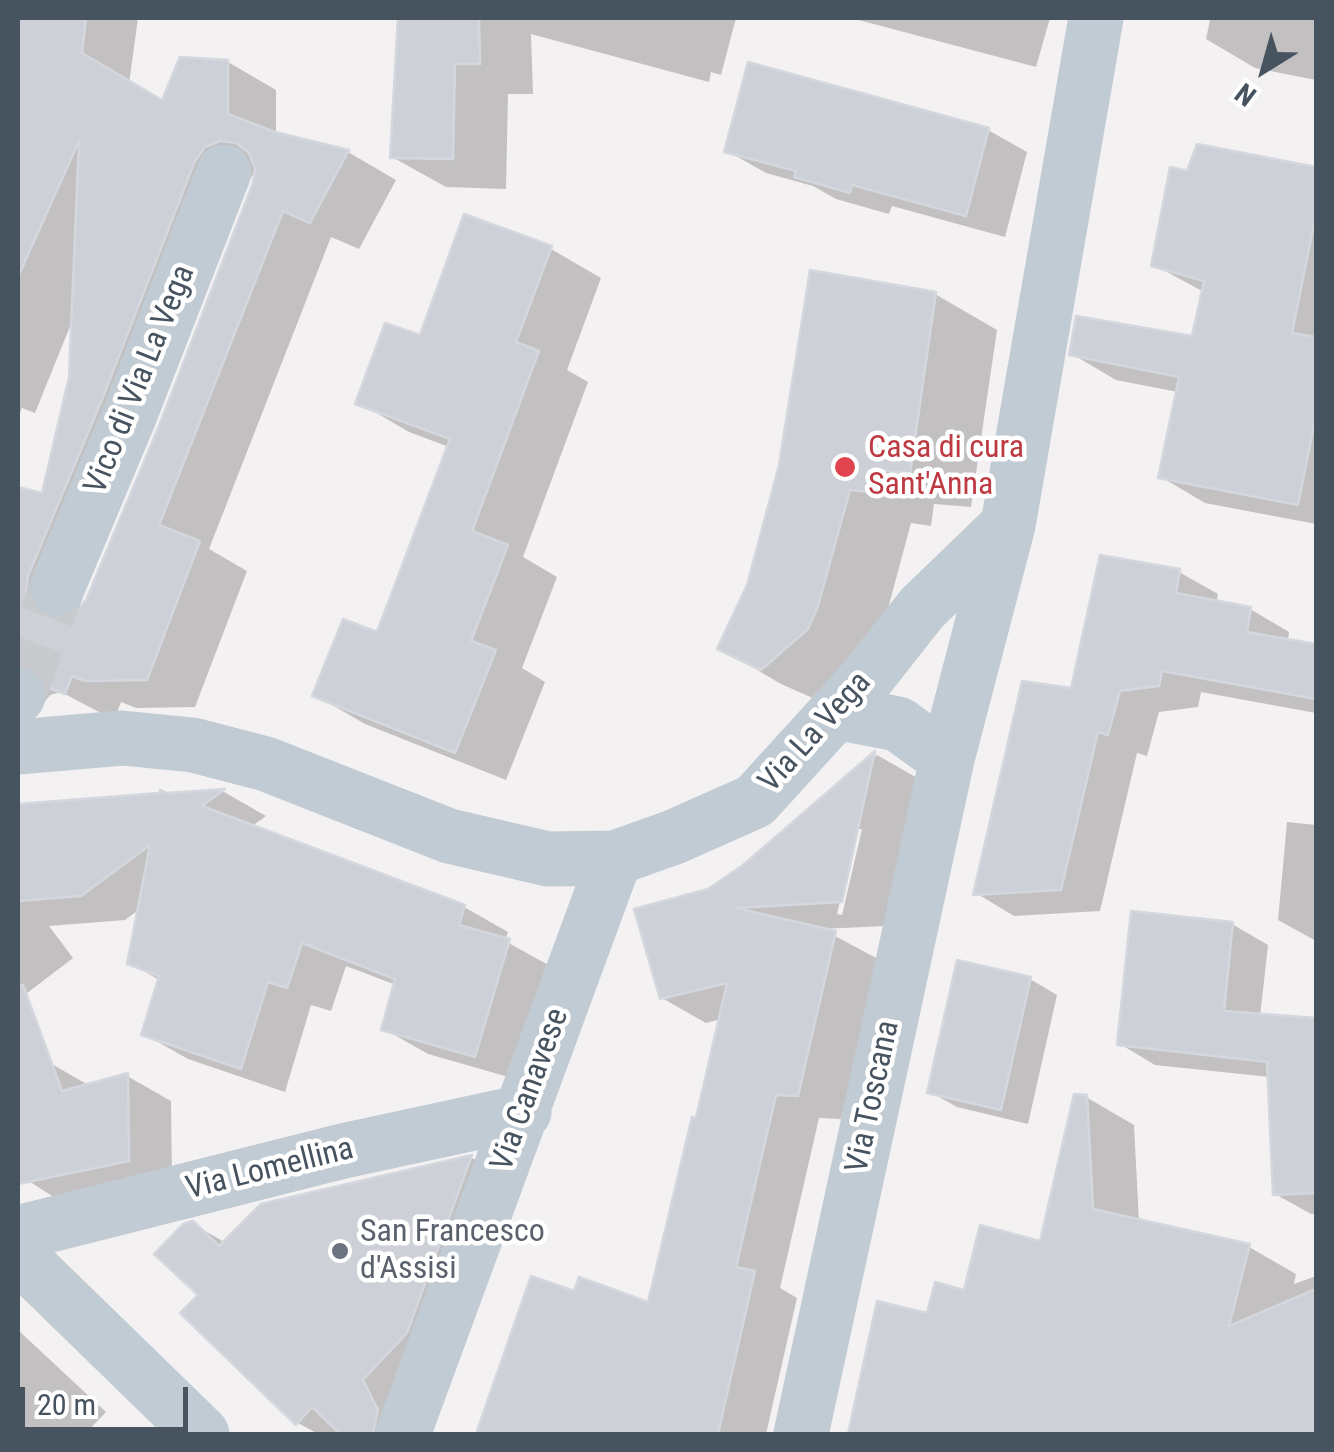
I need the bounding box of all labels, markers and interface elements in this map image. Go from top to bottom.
north arrow [1214,20,1314,120]
text: N [1229,76,1262,113]
street label: Vico di Via La Vega [78,260,204,500]
place label: Casa di cura Sant'Anna [868,430,1024,505]
marker: Casa di cura Sant'Anna [832,454,858,480]
street label: Via La Vega [752,665,880,801]
street label: Via Canavese [484,1004,578,1176]
street label: Via Toscana [839,1017,909,1177]
street label: Via Lomellina [182,1131,358,1209]
place label: San Francesco d'Assisi [360,1214,545,1289]
marker: San Francesco d'Assisi [329,1240,351,1262]
scale bar [25,1367,192,1429]
text: 20 m [37,1387,96,1422]

